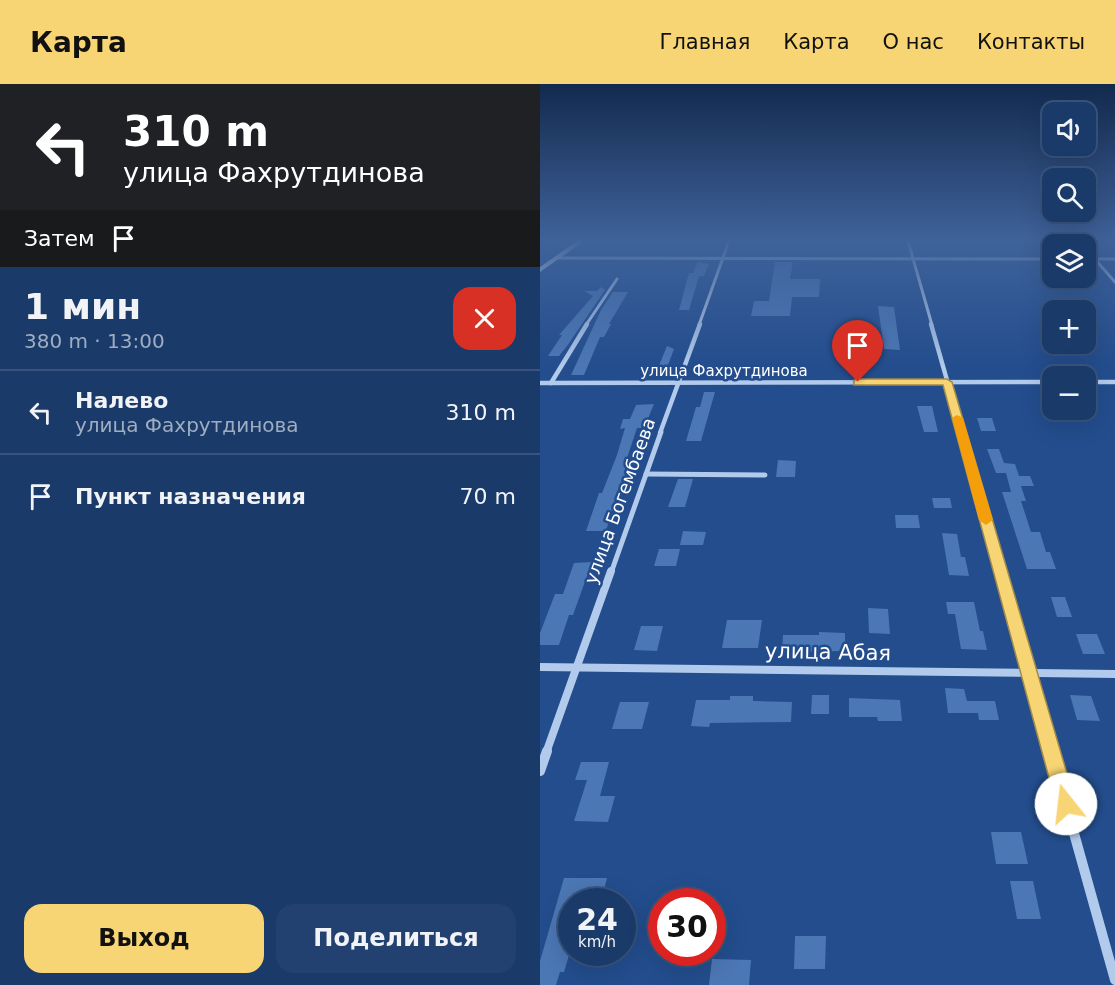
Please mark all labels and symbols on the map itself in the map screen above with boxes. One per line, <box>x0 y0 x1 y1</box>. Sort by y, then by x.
pin <box>832 320 883 382</box>
street label: улица Фахрутдинова <box>640 362 808 380</box>
street label: улица Богембаева <box>580 415 659 587</box>
street label: улица Абая <box>765 639 891 665</box>
position arrow <box>1034 772 1098 836</box>
speed limit sign: 30 <box>648 888 726 966</box>

